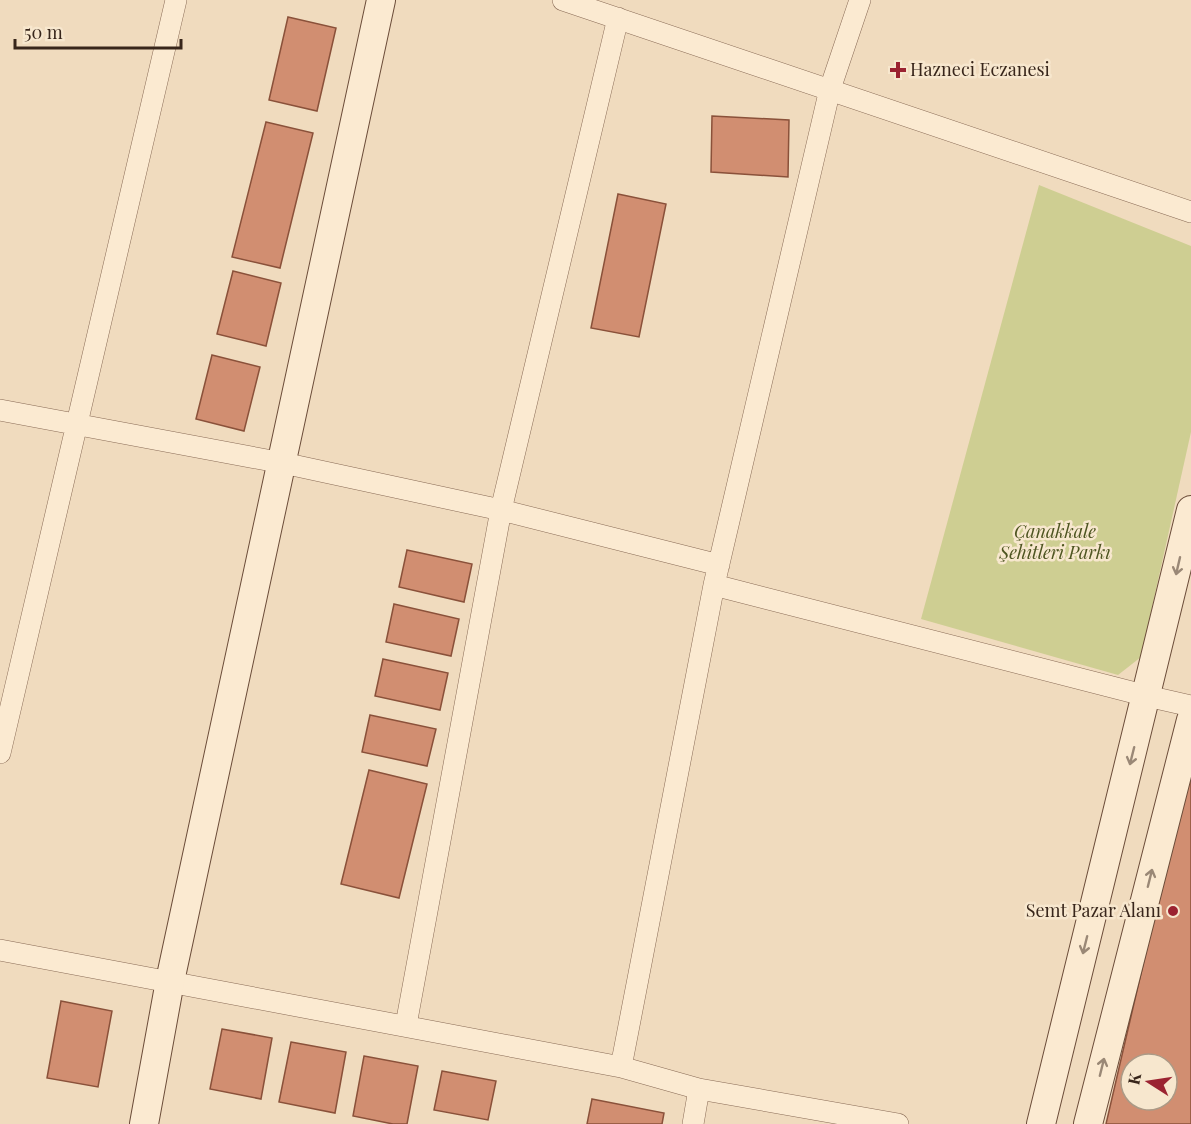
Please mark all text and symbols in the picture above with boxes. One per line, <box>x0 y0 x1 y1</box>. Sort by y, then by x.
scale bar <box>15 12 182 50</box>
text: 50 m <box>24 20 63 44</box>
place label: Hazneci Eczanesi <box>910 57 1050 81</box>
marker: Hazneci Eczanesi <box>891 63 905 77</box>
park label: Çanakkale Şehitleri Parkı <box>998 519 1111 564</box>
one-way arrow <box>1171 557 1183 576</box>
one-way arrow <box>1126 746 1138 765</box>
one-way arrow <box>1145 869 1157 888</box>
place label: Semt Pazar Alanı <box>1026 898 1161 922</box>
marker: Semt Pazar Alanı <box>1166 904 1180 918</box>
one-way arrow <box>1079 936 1091 955</box>
north arrow <box>1119 1052 1179 1112</box>
one-way arrow <box>1097 1058 1108 1077</box>
text: K <box>1122 1070 1145 1087</box>

